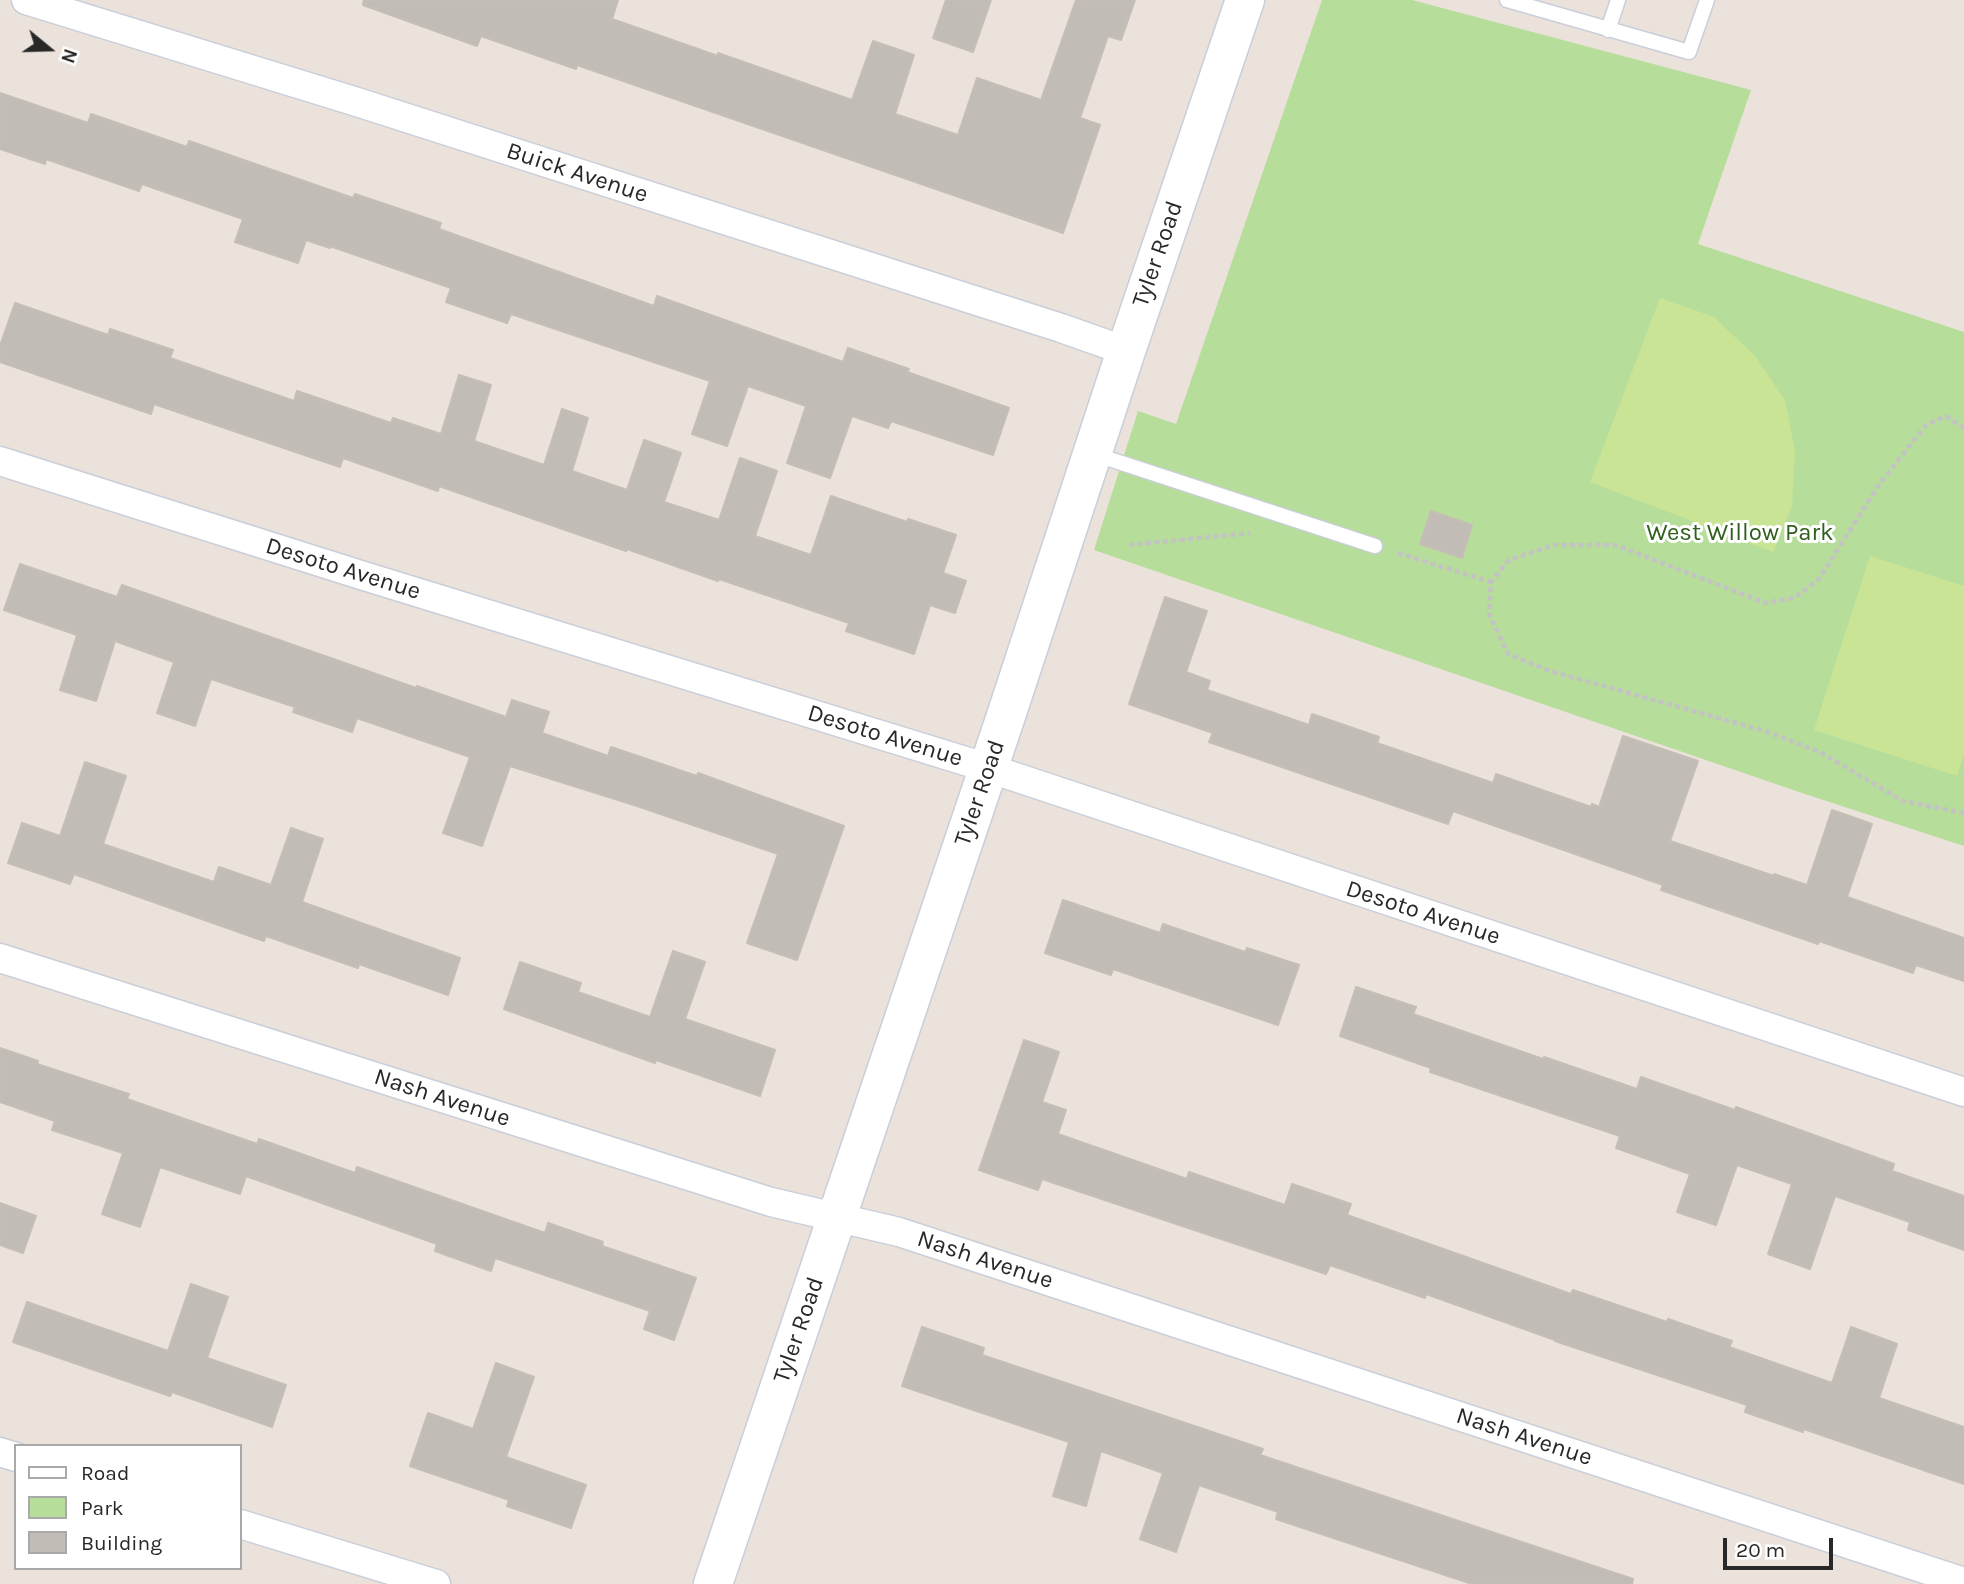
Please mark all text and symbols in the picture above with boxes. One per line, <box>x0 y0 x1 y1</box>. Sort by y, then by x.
north arrow <box>14 14 84 84</box>
text: N <box>56 46 81 66</box>
street label: Buick Avenue <box>503 137 651 209</box>
street label: Tyler Road <box>1126 197 1190 311</box>
park label: West Willow Park <box>1646 519 1834 547</box>
street label: Desoto Avenue <box>262 532 424 606</box>
street label: Desoto Avenue <box>804 699 966 773</box>
street label: Tyler Road <box>948 736 1012 850</box>
street label: Desoto Avenue <box>1342 874 1504 952</box>
street label: Nash Avenue <box>370 1062 514 1134</box>
street label: Nash Avenue <box>913 1224 1057 1296</box>
street label: Tyler Road <box>767 1273 831 1387</box>
street label: Nash Avenue <box>1452 1401 1596 1473</box>
legend <box>14 1444 242 1570</box>
text: Road <box>81 1461 129 1485</box>
text: Park <box>81 1496 124 1520</box>
scale bar <box>1726 1524 1836 1568</box>
text: Building <box>81 1531 162 1555</box>
text: 20 m <box>1736 1538 1785 1562</box>

